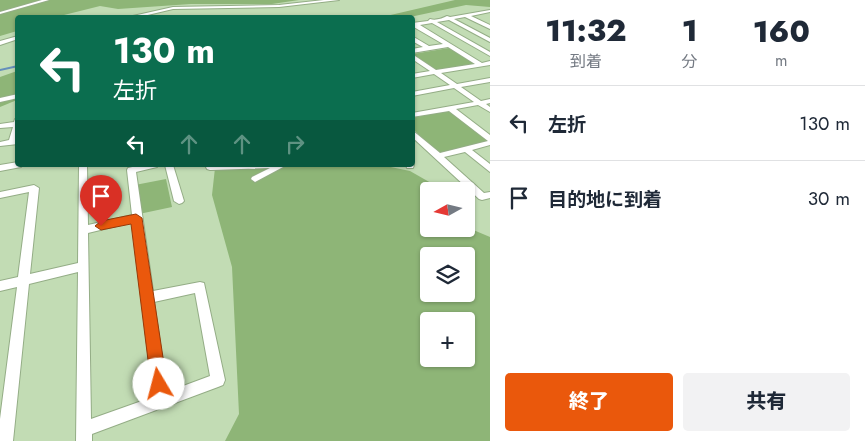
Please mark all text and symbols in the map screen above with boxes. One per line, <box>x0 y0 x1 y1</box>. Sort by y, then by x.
text: 11:32 <box>545 9 626 52</box>
text: 1 <box>682 9 697 52</box>
text: 160 <box>753 10 810 53</box>
text: 130 m <box>113 26 215 76</box>
icon: left <box>30 35 95 100</box>
text: m <box>775 49 788 72</box>
text: 到着 <box>570 50 602 73</box>
text: 分 <box>682 50 698 73</box>
text: 左折 <box>113 74 157 106</box>
icon: left <box>505 109 533 137</box>
text: 130 m <box>799 110 850 137</box>
text: 左折 <box>548 111 586 138</box>
icon: left <box>122 130 150 158</box>
icon: ahead <box>175 130 203 158</box>
icon: ahead <box>228 130 256 158</box>
icon: right <box>281 130 309 158</box>
pin <box>80 175 122 226</box>
icon: arrive <box>87 182 115 210</box>
north arrow <box>420 182 475 238</box>
map controls <box>420 182 475 367</box>
icon: arrive <box>505 184 533 212</box>
text: 30 m <box>808 185 850 212</box>
text: 目的地に到着 <box>548 186 662 213</box>
button: layers <box>420 247 475 302</box>
button: + <box>420 312 475 367</box>
position arrow <box>132 357 184 409</box>
button: 終了 <box>505 373 673 431</box>
button: 共有 <box>683 373 850 431</box>

